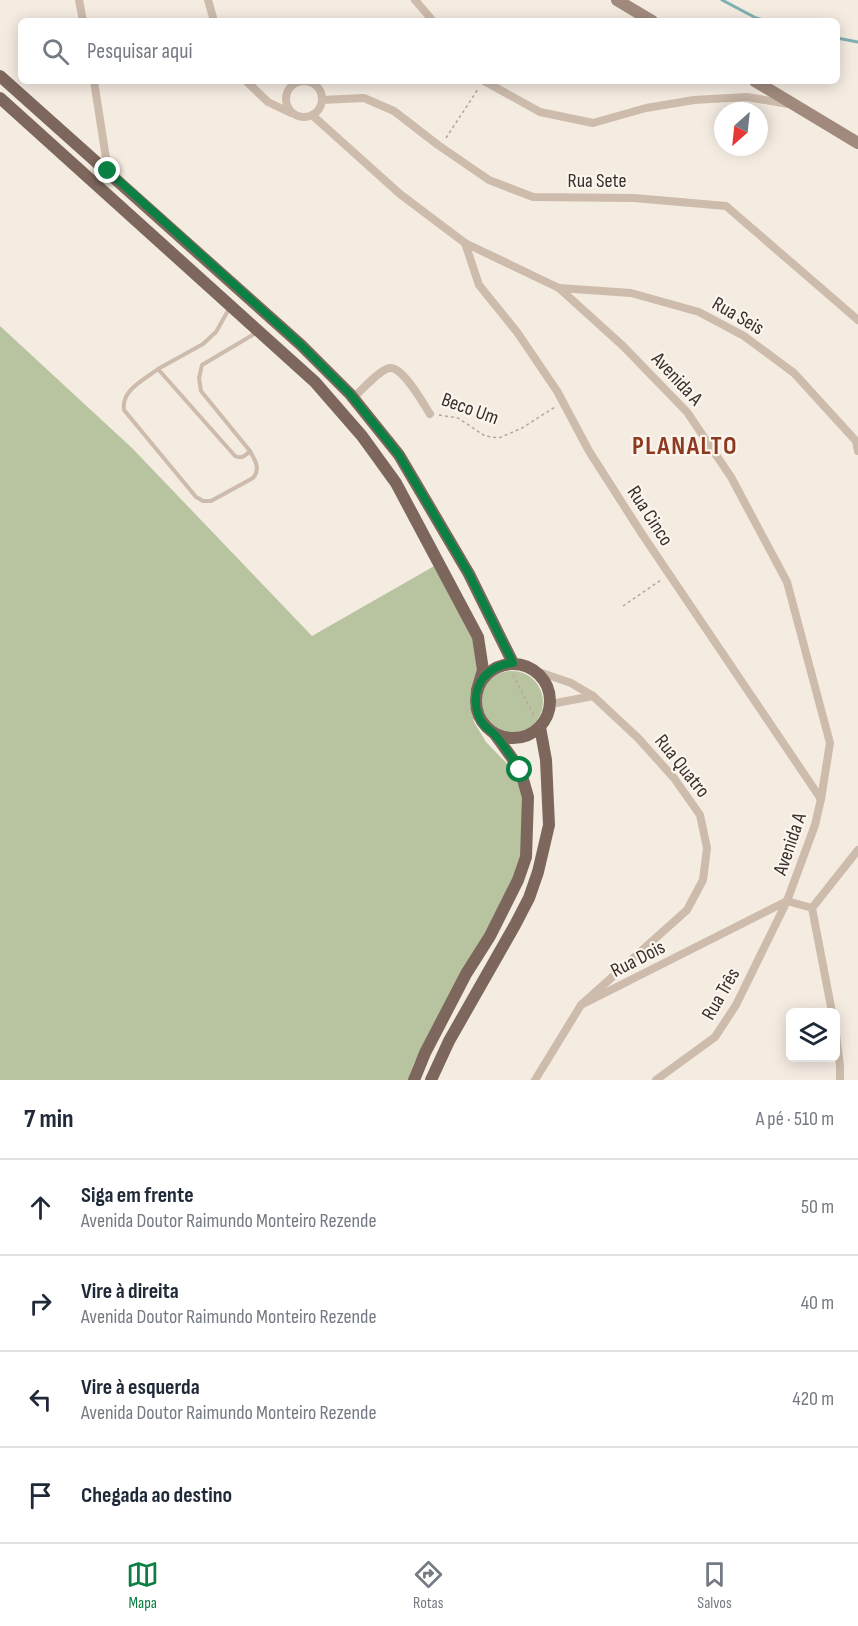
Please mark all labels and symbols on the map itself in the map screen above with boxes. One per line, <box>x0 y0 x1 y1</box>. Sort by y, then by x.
north arrow <box>714 102 768 156</box>
route end <box>94 157 120 183</box>
street label: Rua Sete <box>568 169 627 193</box>
street label: Rua Seis <box>708 292 768 340</box>
street label: Avenida A <box>646 347 708 411</box>
street label: Beco Um <box>438 388 502 430</box>
district label: PLANALTO <box>632 431 738 462</box>
street label: Rua Cinco <box>622 481 678 551</box>
street label: Rua Quatro <box>649 730 715 802</box>
route start <box>506 756 532 782</box>
street label: Avenida A <box>768 809 812 879</box>
street label: Rua Dois <box>607 935 669 983</box>
street label: Rua Três <box>697 964 745 1024</box>

